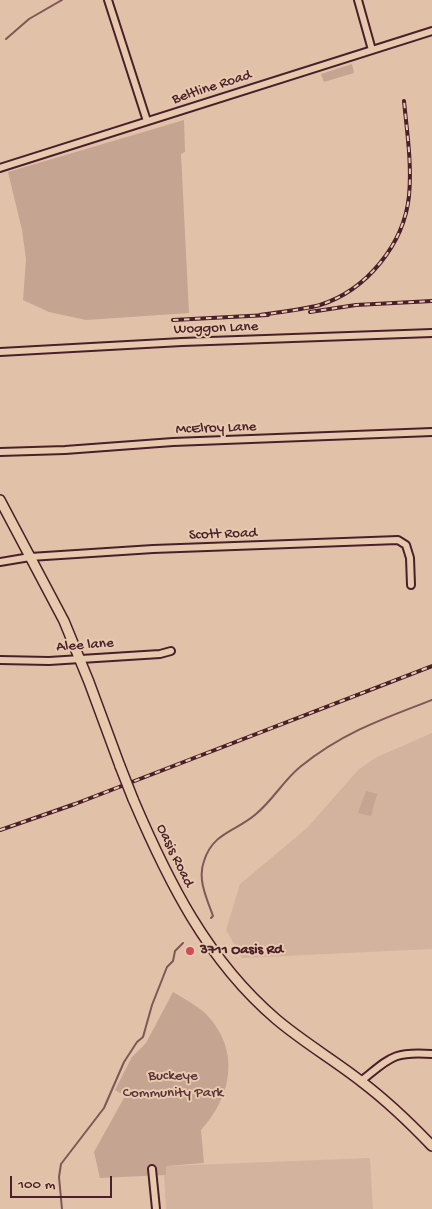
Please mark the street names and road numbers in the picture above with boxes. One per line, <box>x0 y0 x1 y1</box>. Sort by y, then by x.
street label: Beltline Road <box>170 67 254 109</box>
street label: Woggon Lane <box>173 319 259 339</box>
street label: McElroy Lane <box>175 419 257 439</box>
street label: Scott Road <box>189 525 257 545</box>
street label: Alee lane <box>56 635 114 657</box>
street label: Oasis Road <box>151 822 197 890</box>

